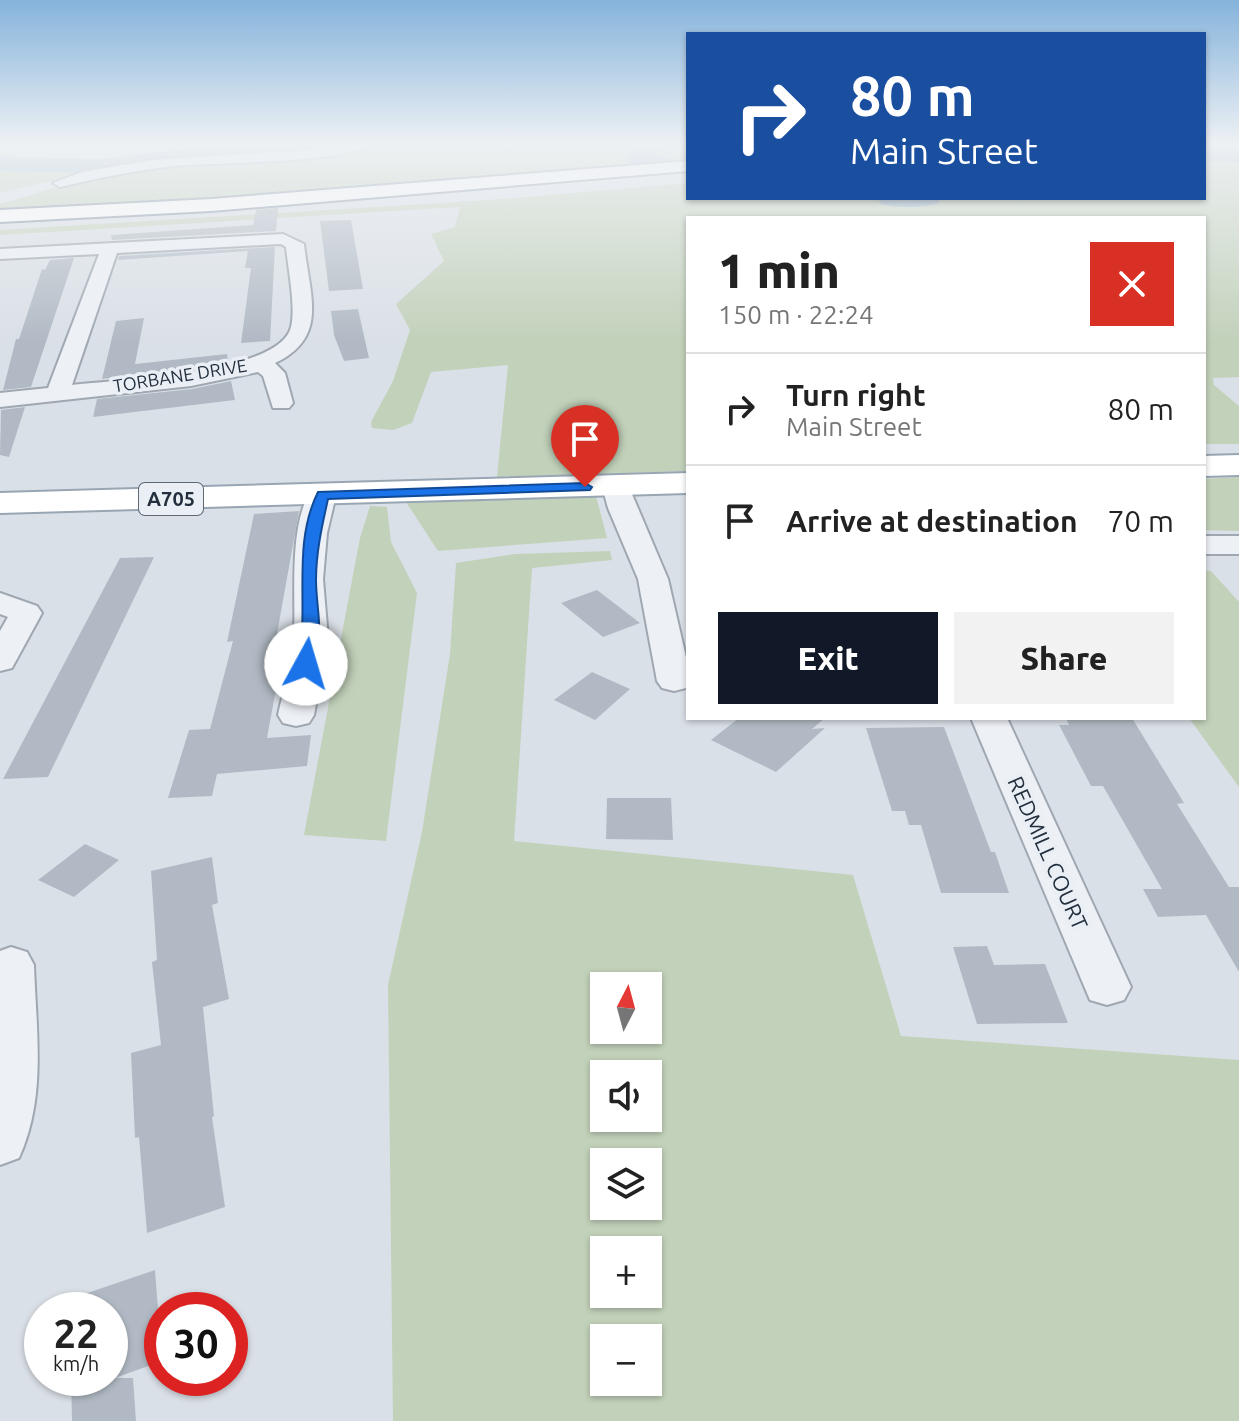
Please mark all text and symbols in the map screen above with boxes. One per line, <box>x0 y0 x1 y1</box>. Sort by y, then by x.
icon: right <box>718 64 822 168</box>
text: 80 m <box>850 64 975 127</box>
text: Main Street <box>850 130 1038 171</box>
button: close <box>1090 242 1174 326</box>
text: 1 min <box>718 243 840 297</box>
text: 150 m · 22:24 <box>718 300 874 329</box>
street label: TORBANE DRIVE <box>112 355 248 395</box>
text: Turn right <box>786 378 926 412</box>
icon: right <box>718 387 762 431</box>
text: 80 m <box>1107 392 1174 426</box>
pin <box>551 405 619 487</box>
text: Main Street <box>786 412 922 441</box>
icon: arrive <box>563 417 607 461</box>
road number: A705 <box>139 483 203 515</box>
icon: arrive <box>718 499 762 543</box>
text: Arrive at destination <box>786 504 1078 538</box>
text: 70 m <box>1107 504 1174 538</box>
button: Exit <box>718 612 938 704</box>
button: Share <box>954 612 1174 704</box>
position arrow <box>264 622 348 706</box>
street label: REDMILL COURT <box>1003 772 1093 933</box>
north arrow <box>590 972 662 1044</box>
map controls <box>590 972 662 1396</box>
button: sound <box>590 1060 662 1132</box>
button: layers <box>590 1148 662 1220</box>
button: + <box>590 1236 662 1308</box>
speed limit sign: 30 <box>144 1292 248 1396</box>
text: 22 <box>53 1311 99 1356</box>
button: − <box>590 1324 662 1396</box>
text: km/h <box>53 1352 99 1375</box>

